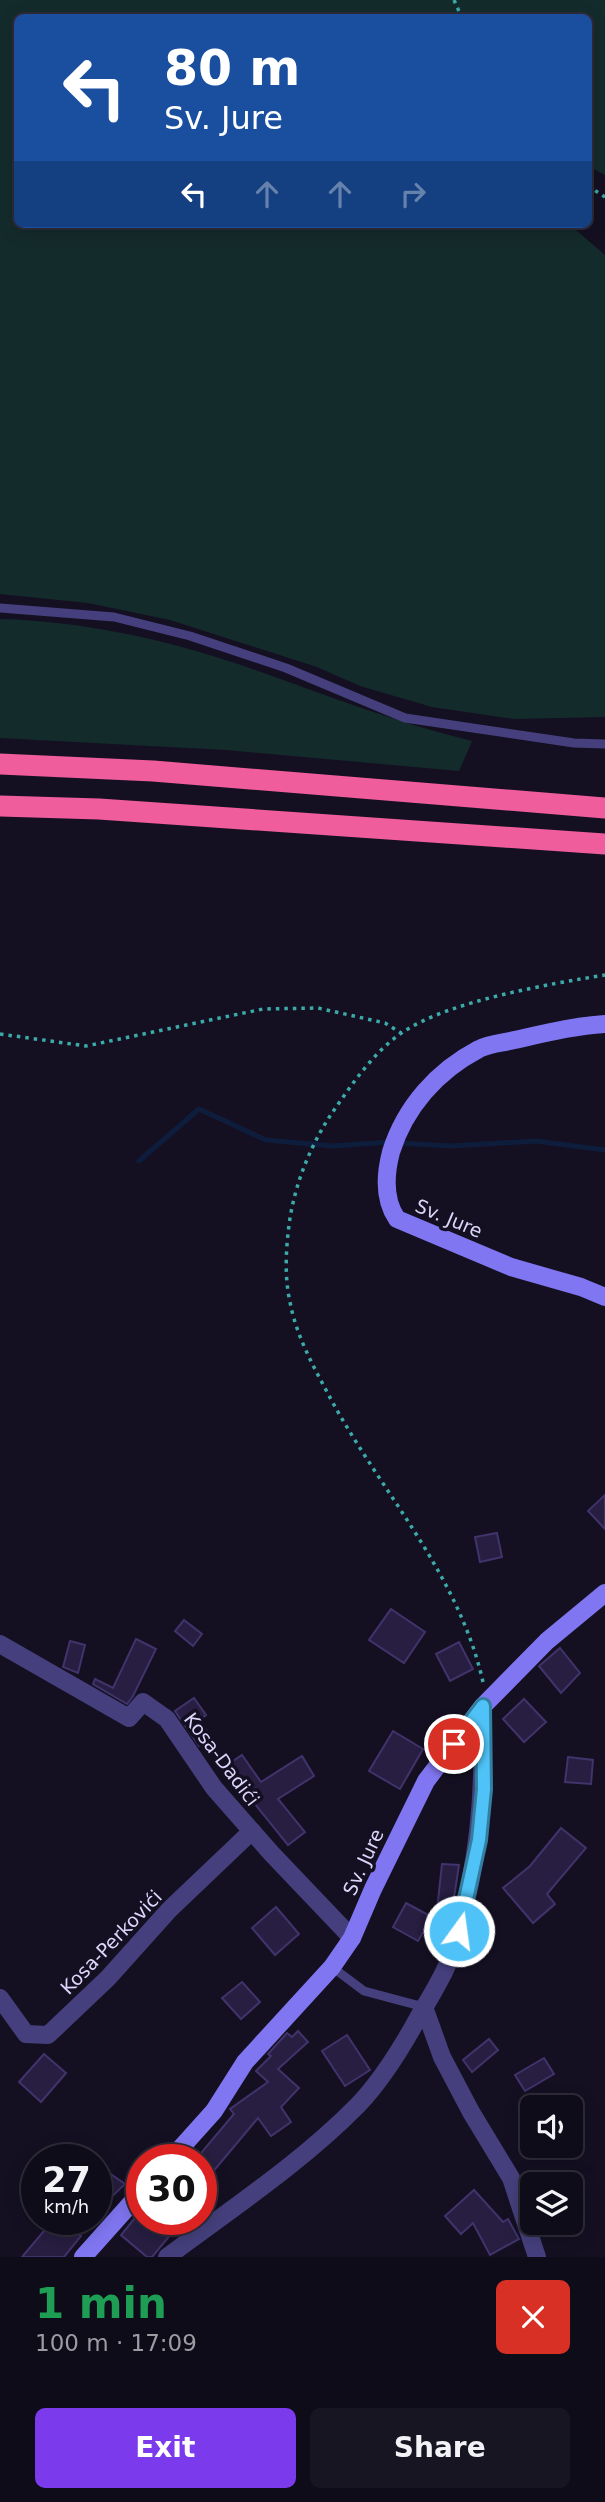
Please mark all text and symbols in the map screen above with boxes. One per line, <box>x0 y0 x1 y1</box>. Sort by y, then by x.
text: 80 m <box>164 40 300 97</box>
icon: left <box>49 42 140 133</box>
text: Sv. Jure <box>164 99 283 137</box>
icon: left <box>175 175 213 213</box>
icon: ahead <box>248 175 286 213</box>
icon: ahead <box>321 175 359 213</box>
icon: right <box>394 175 432 213</box>
street label: Sv. Jure <box>412 1194 486 1242</box>
street label: Kosa-Dadići <box>180 1708 264 1810</box>
pin <box>424 1714 484 1774</box>
icon: arrive <box>435 1725 473 1763</box>
street label: Sv. Jure <box>338 1825 388 1899</box>
street label: Kosa-Perkovići <box>56 1885 166 1999</box>
position arrow <box>422 1894 496 1968</box>
map controls <box>520 2095 583 2235</box>
button: sound <box>520 2095 583 2158</box>
speed limit sign: 30 <box>126 2144 217 2235</box>
text: 27 <box>42 2160 91 2200</box>
button: layers <box>520 2172 583 2235</box>
text: km/h <box>44 2196 89 2217</box>
text: 1 min <box>35 2279 167 2328</box>
button: close <box>496 2280 570 2354</box>
text: 100 m · 17:09 <box>35 2330 197 2356</box>
button: Exit <box>35 2408 296 2488</box>
button: Share <box>310 2408 570 2488</box>

